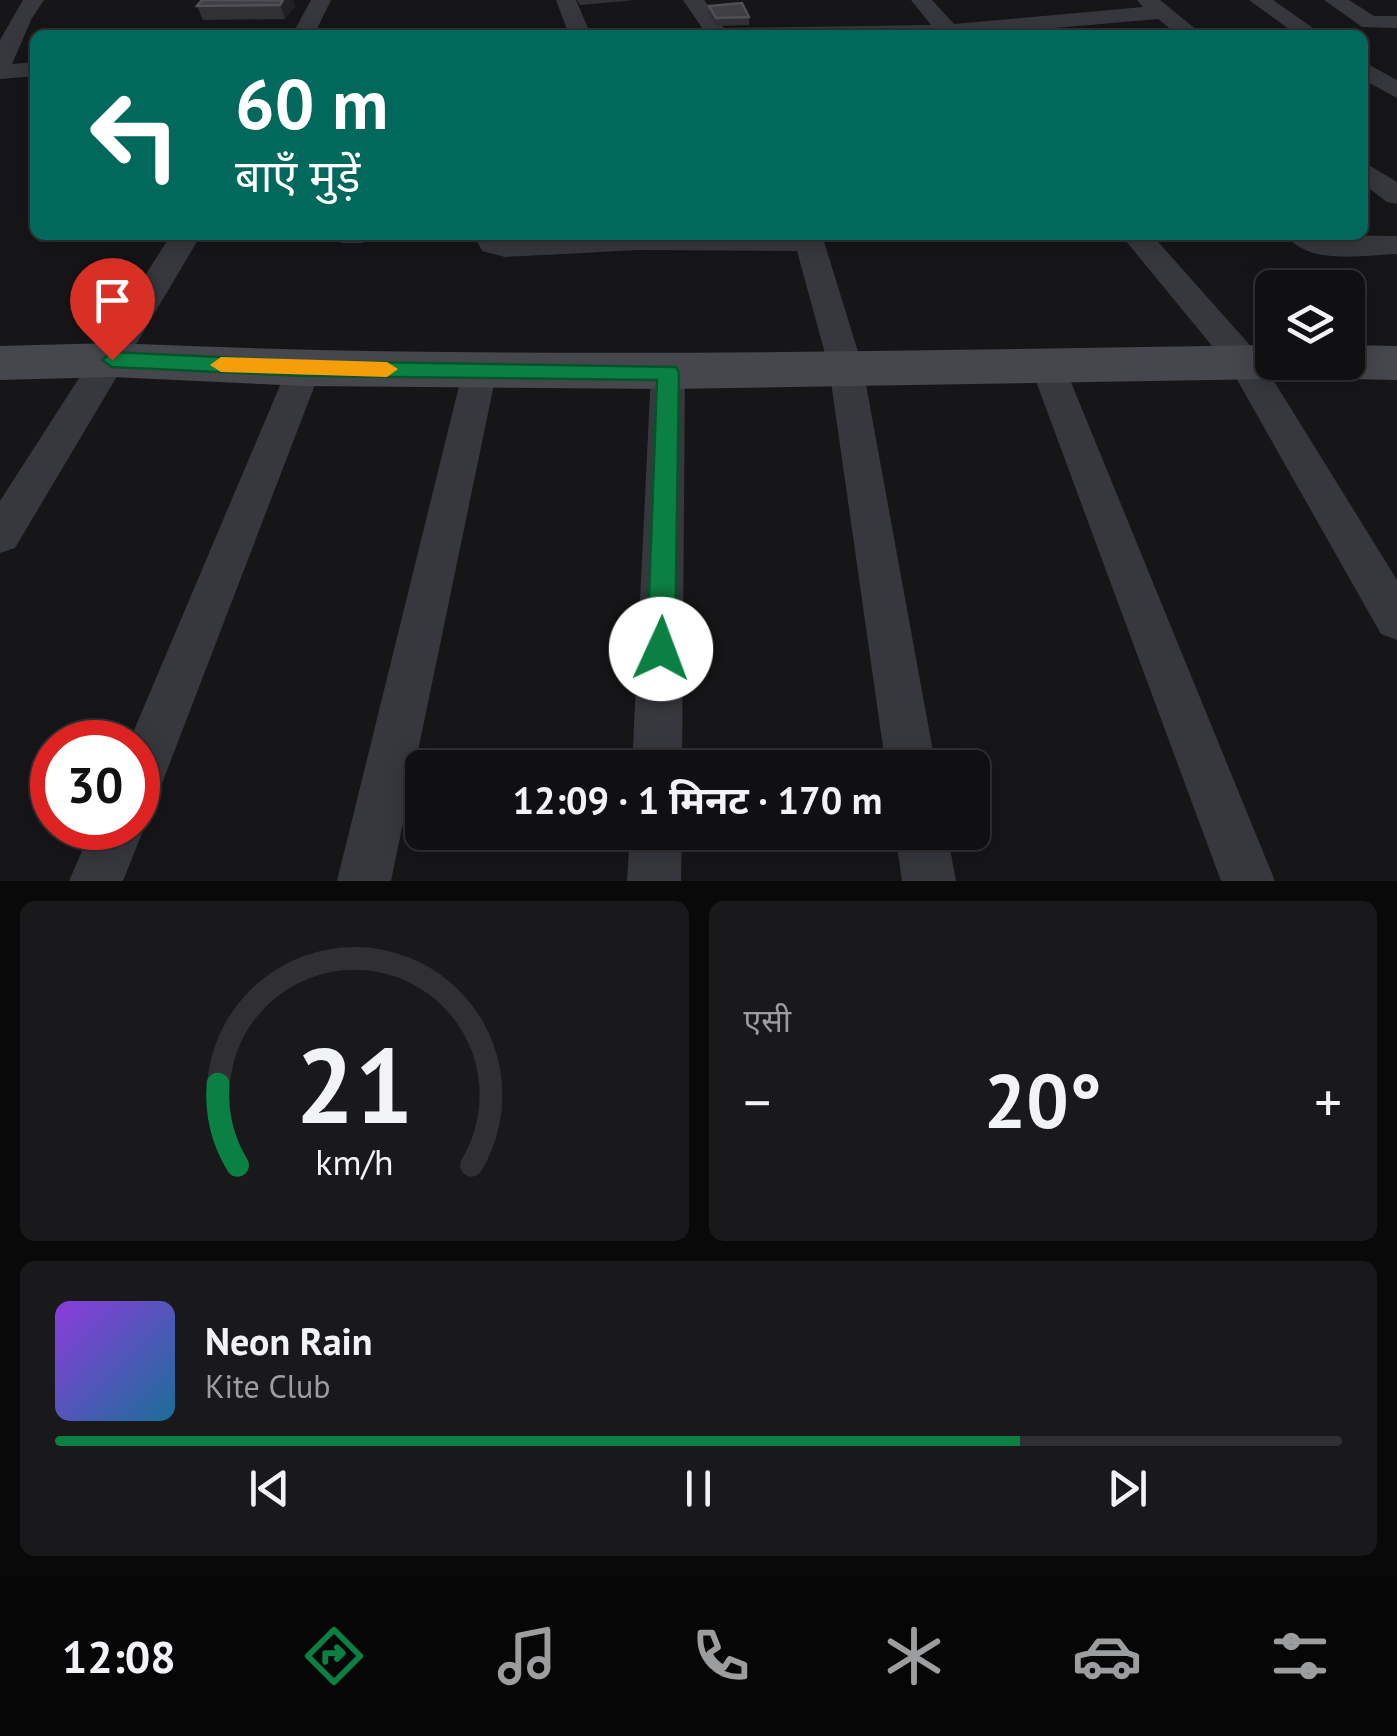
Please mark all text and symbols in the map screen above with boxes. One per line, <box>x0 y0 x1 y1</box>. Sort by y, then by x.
text: 60 m <box>235 58 388 148</box>
icon: left <box>70 70 200 200</box>
text: बाएँ मुड़ें <box>235 146 360 204</box>
pin <box>70 258 155 361</box>
map controls <box>1255 270 1365 380</box>
button: layers <box>1255 270 1365 380</box>
icon: arrive <box>85 273 140 328</box>
position arrow <box>609 597 713 701</box>
speed limit sign: 30 <box>30 720 160 850</box>
text: 12:09 · 1 मिनट · 170 m <box>513 775 882 824</box>
text: एसी <box>744 999 791 1041</box>
text: 21 <box>295 1017 413 1152</box>
text: 20° <box>984 1052 1102 1149</box>
text: − <box>744 1066 771 1137</box>
text: + <box>1314 1066 1342 1137</box>
text: km/h <box>315 1139 393 1185</box>
text: Neon Rain <box>205 1316 372 1365</box>
text: Kite Club <box>205 1365 331 1407</box>
icon: previous <box>242 1461 297 1516</box>
icon: pause <box>671 1461 726 1516</box>
icon: next <box>1100 1461 1155 1516</box>
icon: directions <box>299 1621 369 1691</box>
icon: music <box>492 1621 562 1691</box>
icon: phone <box>686 1621 756 1691</box>
icon: climate <box>879 1621 949 1691</box>
icon: car <box>1072 1621 1142 1691</box>
icon: filters <box>1265 1621 1335 1691</box>
text: 12:08 <box>62 1627 176 1685</box>

